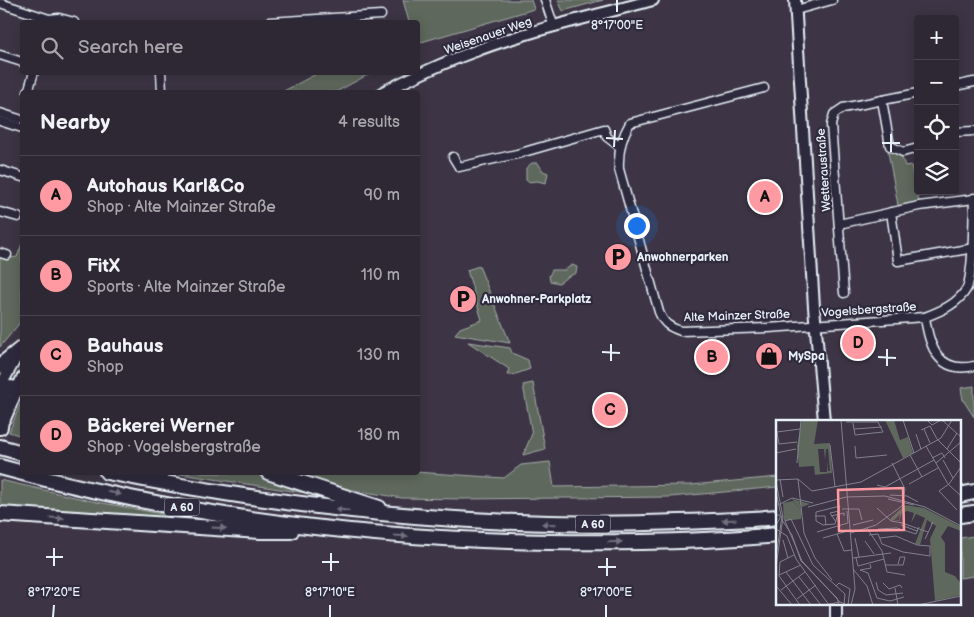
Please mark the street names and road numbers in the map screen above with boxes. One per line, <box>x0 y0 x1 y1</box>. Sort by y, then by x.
street label: Weisenauer Weg <box>442 14 534 58</box>
street label: Wetteraustraße <box>814 128 834 212</box>
street label: Vogelsbergstraße <box>821 299 917 321</box>
street label: Alte Mainzer Straße <box>684 307 790 325</box>
road number: A 60 <box>164 498 200 516</box>
road number: A 60 <box>576 516 610 532</box>

